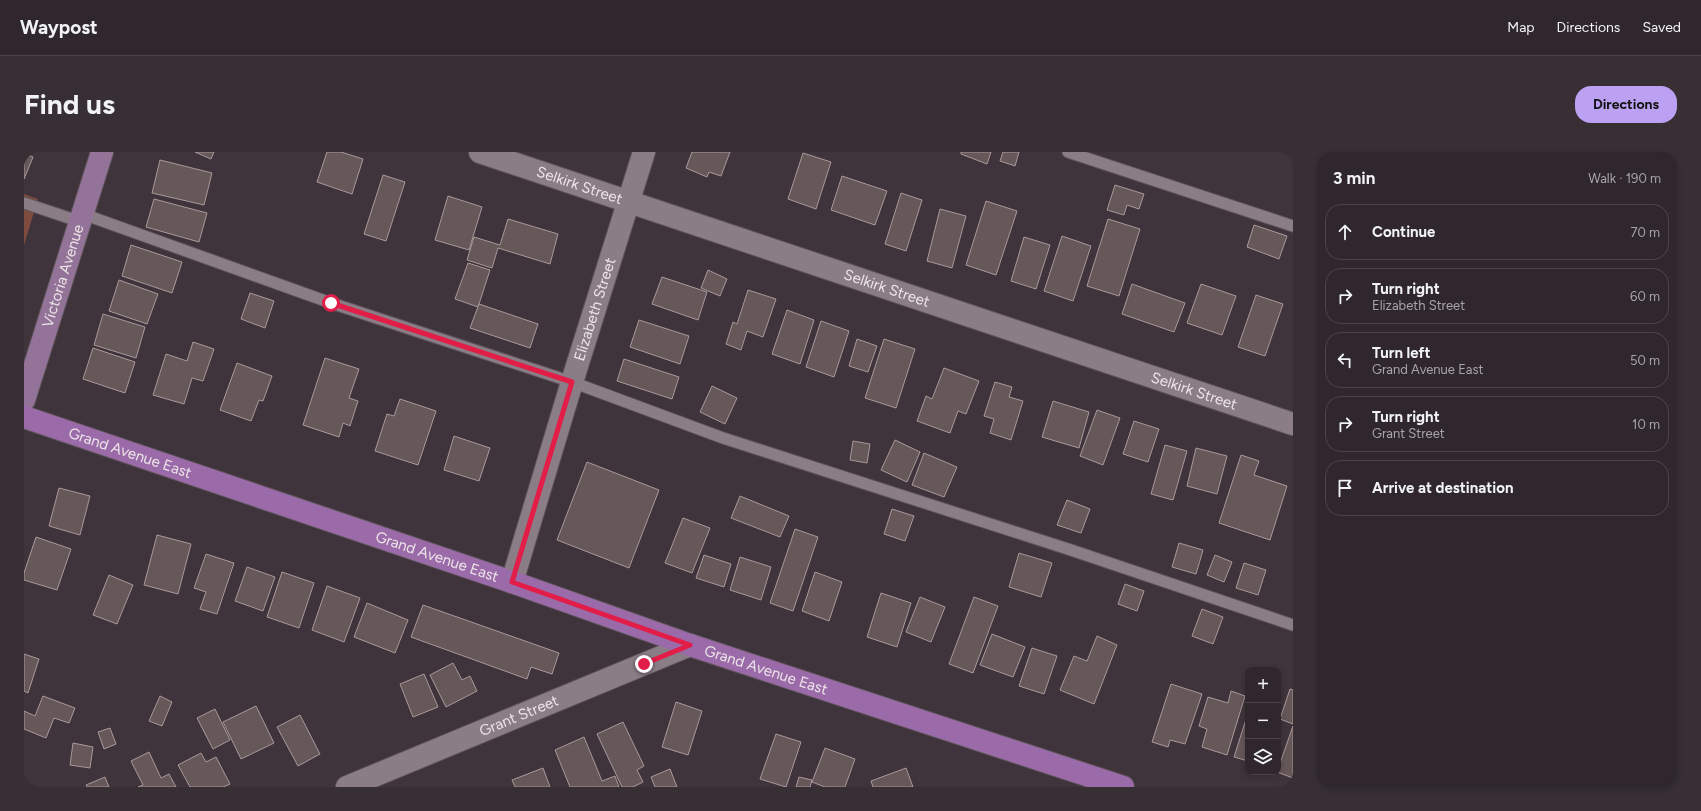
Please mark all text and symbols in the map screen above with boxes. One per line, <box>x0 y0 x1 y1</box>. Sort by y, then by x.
text: Waypost <box>20 16 98 39</box>
text: Map <box>1507 19 1535 36</box>
text: Directions <box>1557 19 1620 36</box>
text: Saved <box>1642 19 1681 36</box>
button: Directions <box>1575 86 1677 123</box>
text: Find us <box>24 87 115 121</box>
street label: Selkirk Street <box>534 163 625 208</box>
text: 3 min <box>1333 168 1375 188</box>
text: Walk · 190 m <box>1588 171 1661 186</box>
icon: ahead <box>1334 221 1356 243</box>
street label: Victoria Avenue <box>38 222 88 330</box>
text: Continue <box>1372 223 1435 241</box>
text: 70 m <box>1630 225 1660 240</box>
street label: Elizabeth Street <box>570 255 620 363</box>
street label: Selkirk Street <box>841 265 932 311</box>
text: Turn right <box>1372 280 1440 298</box>
icon: right <box>1334 285 1356 307</box>
text: 60 m <box>1630 289 1660 304</box>
route start <box>322 294 340 312</box>
text: Elizabeth Street <box>1372 298 1465 313</box>
text: Turn left <box>1372 344 1430 362</box>
icon: left <box>1334 349 1356 371</box>
text: 50 m <box>1630 353 1660 368</box>
text: Grand Avenue East <box>1372 362 1483 377</box>
street label: Selkirk Street <box>1149 368 1240 414</box>
text: Turn right <box>1372 408 1440 426</box>
icon: right <box>1334 413 1356 435</box>
text: 10 m <box>1632 417 1660 432</box>
street label: Grand Avenue East <box>66 424 194 482</box>
text: Grant Street <box>1372 426 1445 441</box>
icon: arrive <box>1334 477 1356 499</box>
text: Arrive at destination <box>1372 479 1513 497</box>
street label: Grand Avenue East <box>373 528 501 586</box>
street label: Grand Avenue East <box>702 641 830 699</box>
route end <box>635 655 653 673</box>
map controls <box>1245 667 1281 775</box>
button: + <box>1245 667 1281 703</box>
street label: Grant Street <box>477 691 561 740</box>
button: − <box>1245 703 1281 739</box>
button: layers <box>1245 739 1281 775</box>

